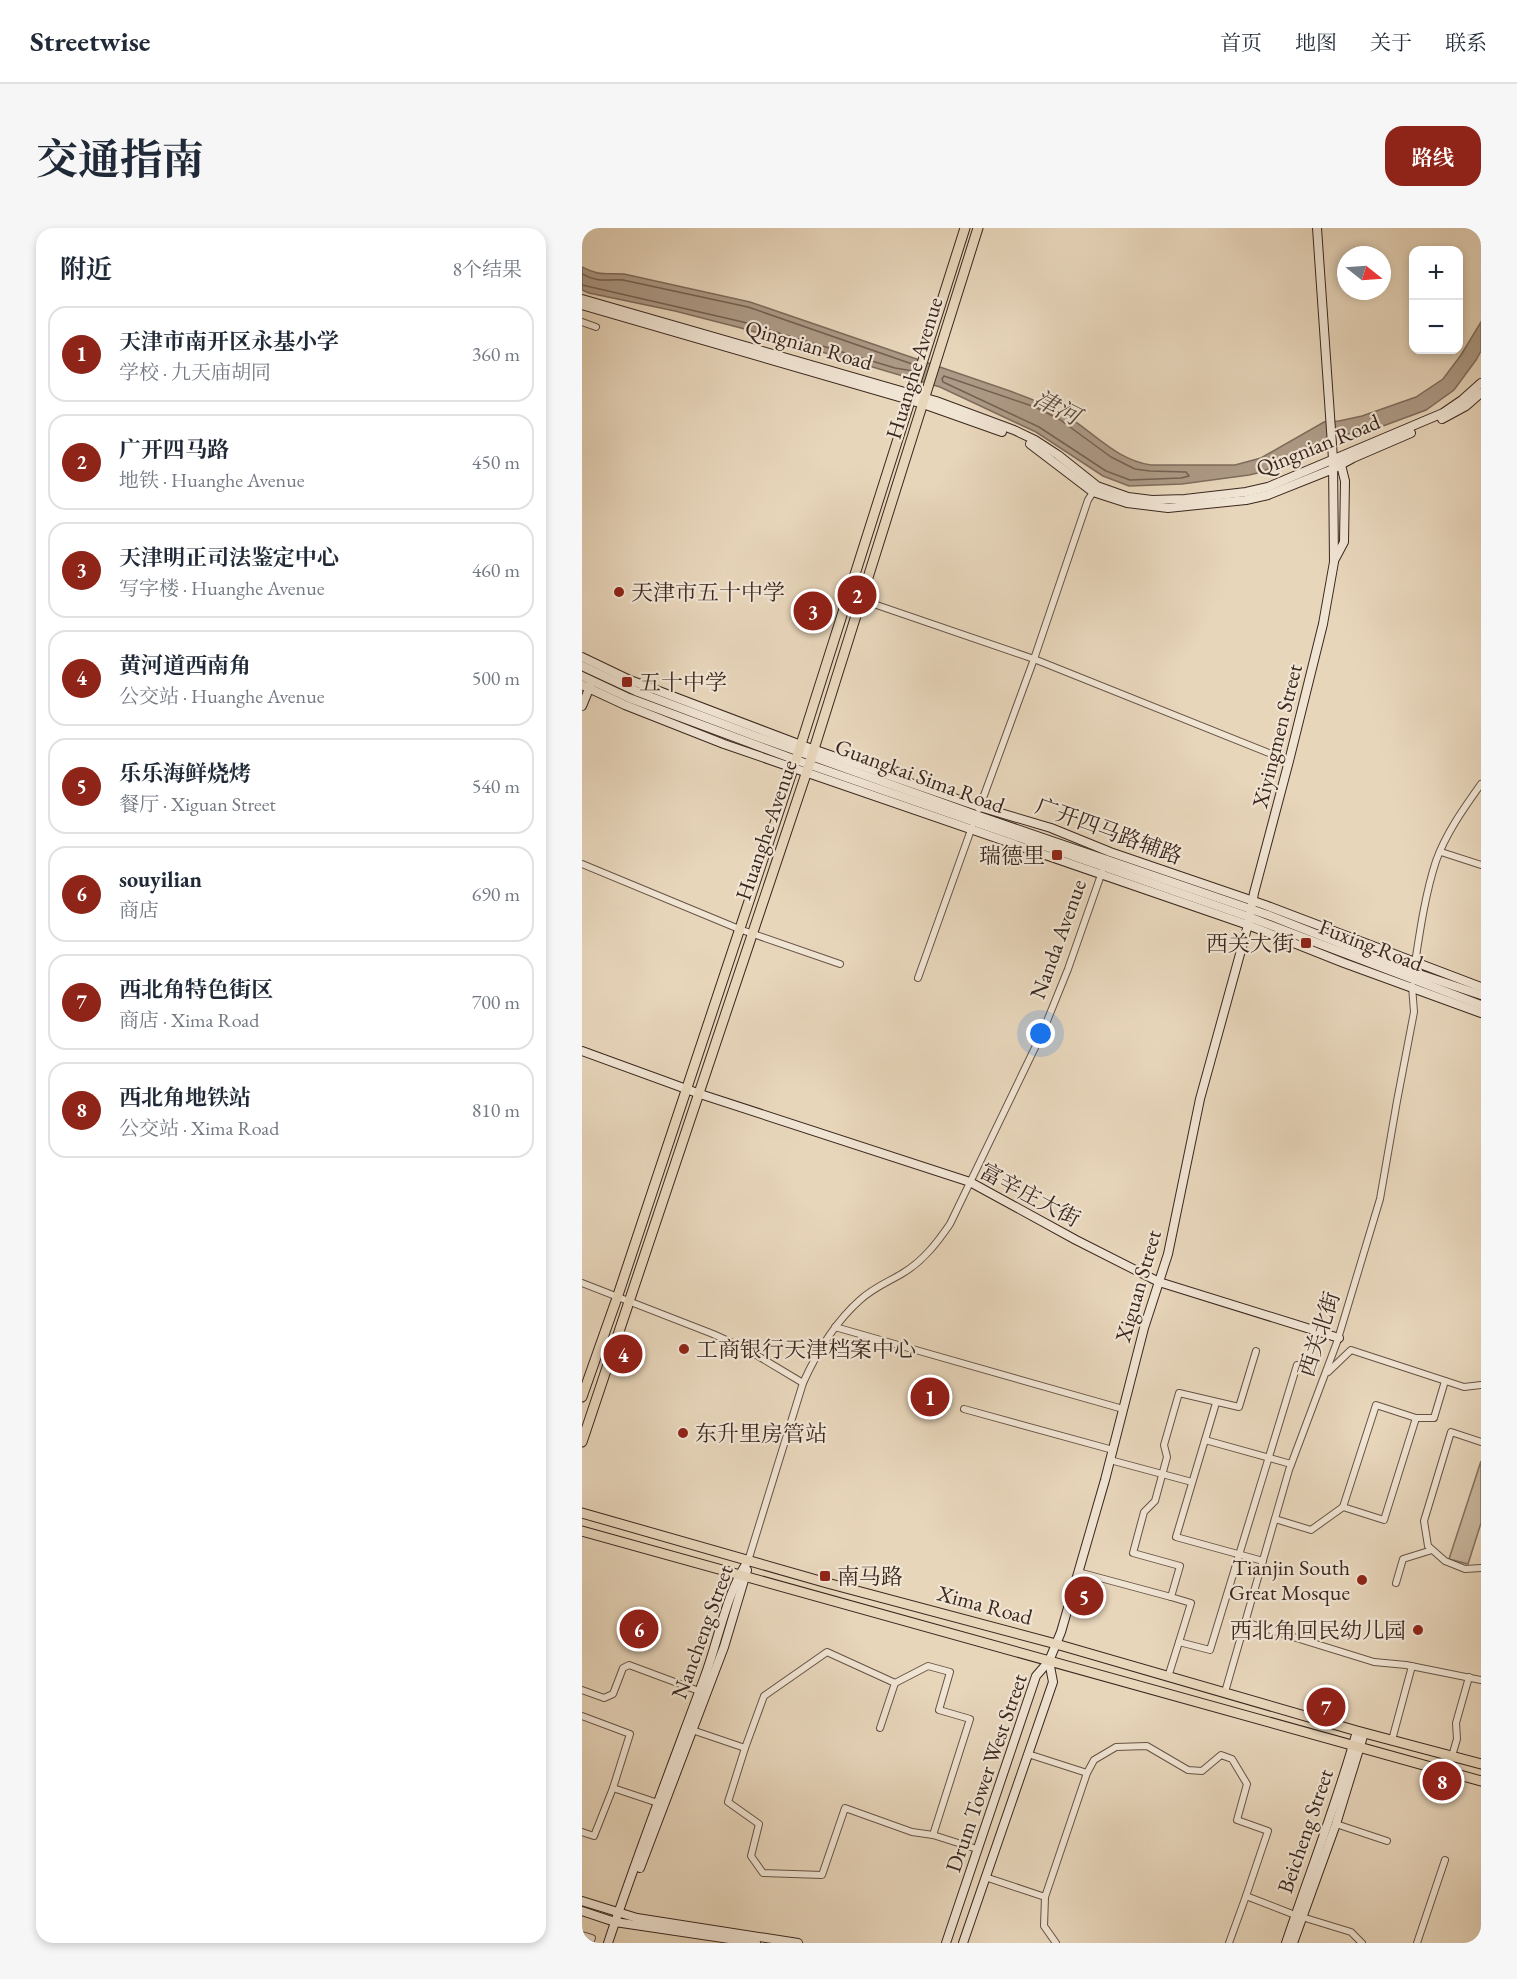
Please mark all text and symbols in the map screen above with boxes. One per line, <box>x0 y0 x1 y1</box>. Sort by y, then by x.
text: Streetwise <box>30 23 150 59</box>
text: 首页 <box>1220 29 1262 56</box>
text: 地图 <box>1295 29 1337 56</box>
text: 关于 <box>1370 29 1412 56</box>
text: 联系 <box>1445 29 1487 56</box>
button: 路线 <box>1385 126 1481 186</box>
text: 交通指南 <box>36 132 204 187</box>
north arrow <box>1337 246 1391 300</box>
map controls <box>1409 246 1463 354</box>
button: + <box>1409 246 1463 300</box>
text: 附近 <box>60 252 112 286</box>
text: 8个结果 <box>452 256 522 282</box>
street label: Huanghe Avenue <box>879 293 949 442</box>
button: − <box>1409 300 1463 354</box>
street label: Qingnian Road <box>742 313 877 377</box>
text: 天津市南开区永基小学 <box>119 327 339 356</box>
text: 1 <box>76 341 87 367</box>
text: 360 m <box>472 341 520 367</box>
text: 学校 · 九天庙胡同 <box>119 359 271 385</box>
water label: 津河 <box>1029 382 1089 434</box>
street label: Qingnian Road <box>1252 407 1385 483</box>
text: 广开四马路 <box>119 435 229 464</box>
text: 2 <box>76 449 87 475</box>
text: 450 m <box>472 449 520 475</box>
text: 地铁 · Huanghe Avenue <box>119 467 304 493</box>
text: 天津明正司法鉴定中心 <box>119 543 339 572</box>
text: 3 <box>76 557 87 583</box>
text: 460 m <box>472 557 520 583</box>
pin: 2 <box>838 572 876 617</box>
text: 写字楼 · Huanghe Avenue <box>119 575 324 601</box>
place label: 天津市五十中学 <box>631 578 785 607</box>
marker: 天津市五十中学 <box>612 585 626 599</box>
pin: 3 <box>794 588 832 634</box>
text: 黄河道西南角 <box>119 651 251 680</box>
street label: Xiyingmen Street <box>1245 661 1309 812</box>
text: 4 <box>76 665 87 691</box>
text: 500 m <box>472 665 520 691</box>
place label: 五十中学 <box>639 668 727 697</box>
marker: 五十中学 <box>620 675 634 689</box>
text: 公交站 · Huanghe Avenue <box>119 683 324 709</box>
street label: Guangkai Sima Road <box>831 732 1010 820</box>
street label: Huanghe Avenue <box>728 755 804 904</box>
text: 乐乐海鲜烧烤 <box>119 759 251 788</box>
text: 5 <box>76 773 87 799</box>
text: 540 m <box>472 773 520 799</box>
text: 餐厅 · Xiguan Street <box>119 791 276 817</box>
street label: 广开四马路辅路 <box>1032 791 1186 871</box>
place label: 瑞德里 <box>979 841 1045 870</box>
marker: 瑞德里 <box>1050 848 1064 862</box>
text: souyilian <box>119 865 202 894</box>
street label: Nanda Avenue <box>1023 875 1093 1003</box>
text: 6 <box>76 881 87 907</box>
text: 690 m <box>472 881 520 907</box>
text: 商店 <box>119 897 159 923</box>
street label: Fuxing Road <box>1315 912 1428 978</box>
place label: 西关大街 <box>1206 929 1294 958</box>
marker: 西关大街 <box>1299 936 1313 950</box>
text: 西北角特色街区 <box>119 975 273 1004</box>
text: 7 <box>76 989 87 1015</box>
text: 700 m <box>472 989 520 1015</box>
text: 商店 · Xima Road <box>119 1007 259 1033</box>
your location <box>1026 1019 1055 1048</box>
text: 西北角地铁站 <box>119 1083 251 1112</box>
text: 8 <box>76 1097 87 1123</box>
text: 810 m <box>472 1097 520 1123</box>
text: 公交站 · Xima Road <box>119 1115 279 1141</box>
street label: 富辛庄大街 <box>975 1156 1085 1234</box>
street label: Xiguan Street <box>1108 1227 1168 1346</box>
street label: 西关北街 <box>1292 1288 1346 1380</box>
pin: 4 <box>604 1332 642 1376</box>
place label: 工商银行天津档案中心 <box>696 1335 916 1364</box>
marker: 工商银行天津档案中心 <box>677 1342 691 1356</box>
pin: 1 <box>910 1374 950 1420</box>
place label: 东升里房管站 <box>695 1419 827 1448</box>
marker: 东升里房管站 <box>676 1426 690 1440</box>
place label: Tianjin South Great Mosque <box>1229 1553 1350 1607</box>
street label: Nancheng Street <box>664 1561 740 1703</box>
place label: 南马路 <box>837 1562 903 1591</box>
marker: 南马路 <box>818 1569 832 1583</box>
marker: Tianjin South Great Mosque <box>1355 1573 1369 1587</box>
pin: 5 <box>1064 1574 1104 1618</box>
street label: Xima Road <box>933 1578 1037 1632</box>
pin: 6 <box>620 1606 658 1652</box>
place label: 西北角回民幼儿园 <box>1230 1616 1406 1645</box>
marker: 西北角回民幼儿园 <box>1411 1623 1425 1637</box>
street label: Drum Tower West Street <box>938 1670 1034 1876</box>
pin: 7 <box>1306 1684 1346 1730</box>
pin: 8 <box>1422 1758 1462 1804</box>
street label: Beicheng Street <box>1270 1765 1340 1897</box>

